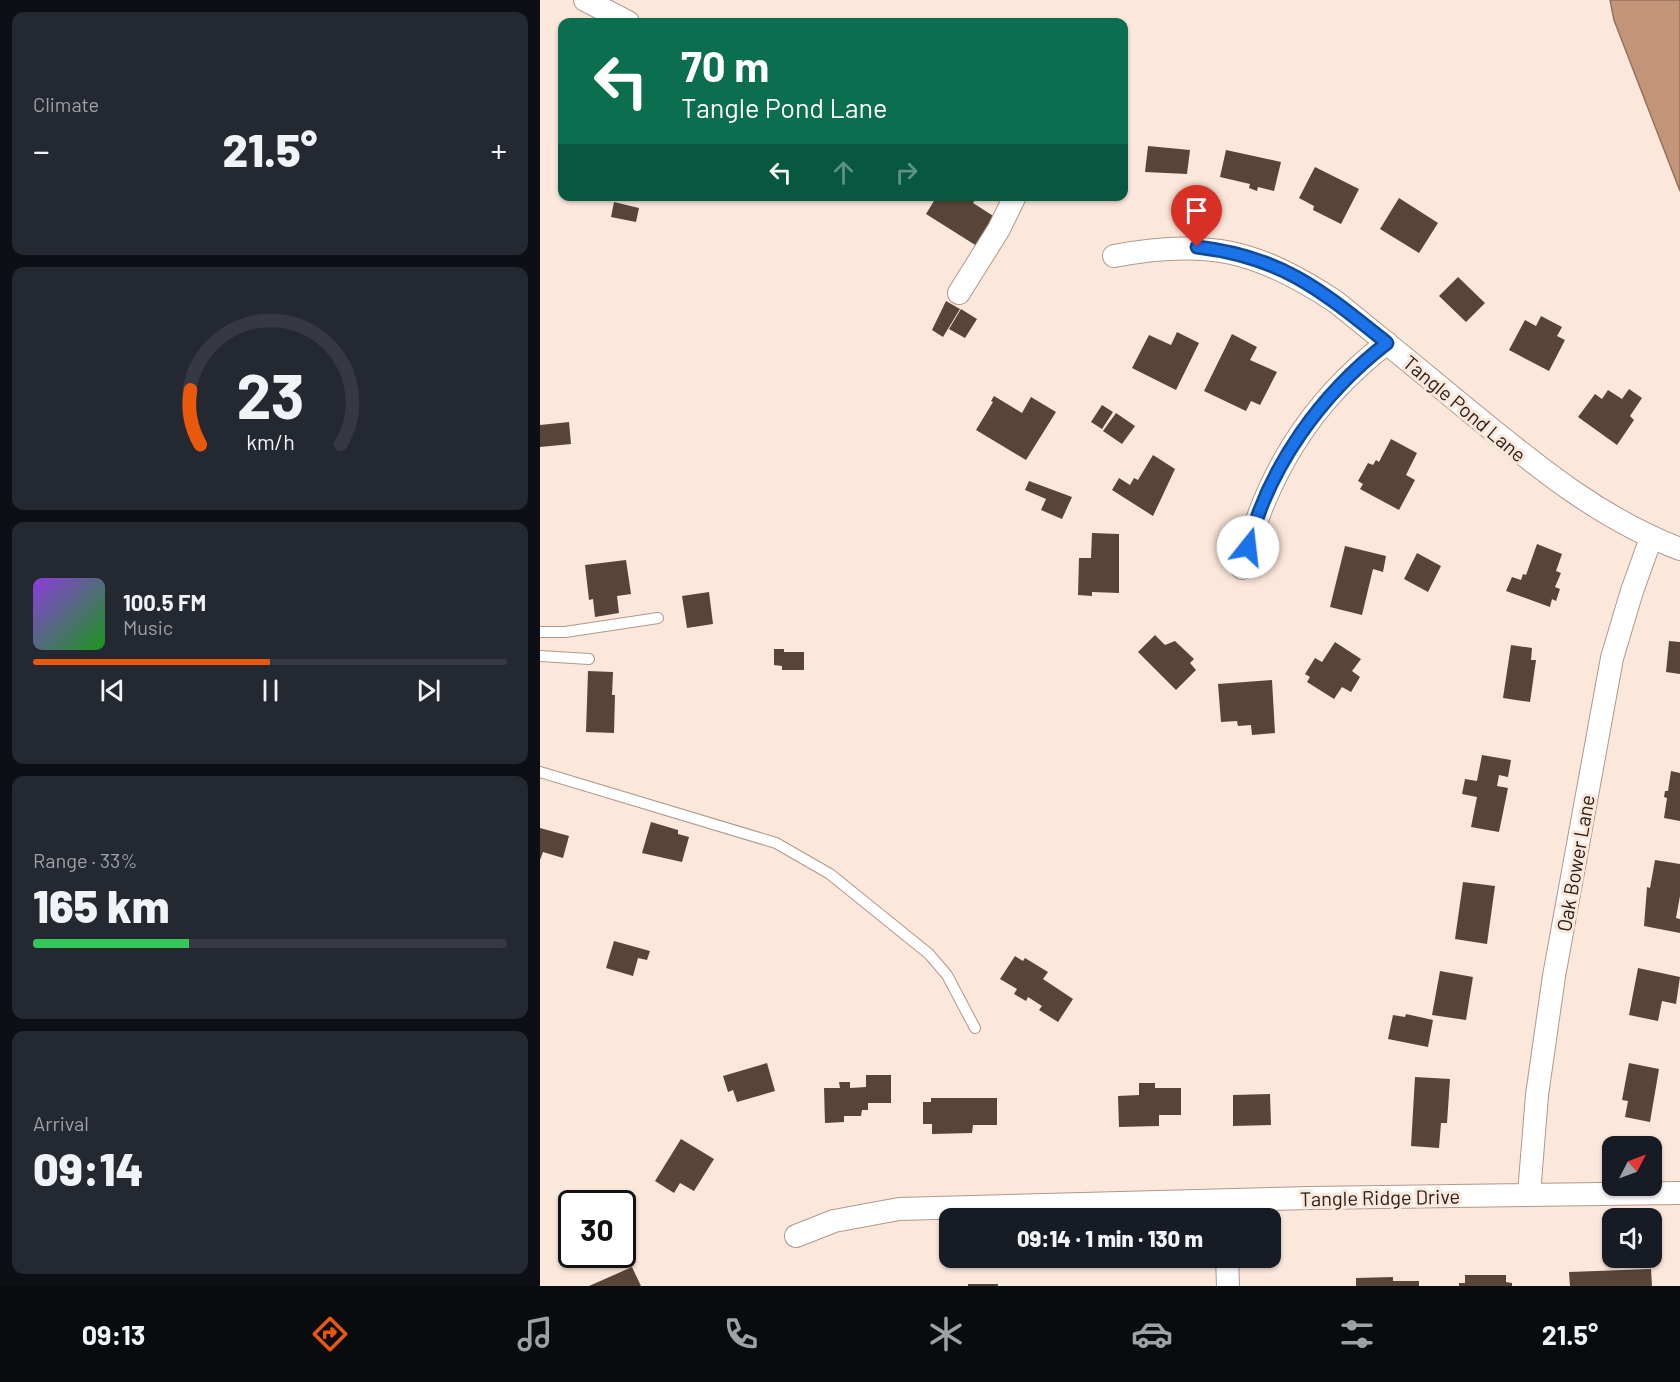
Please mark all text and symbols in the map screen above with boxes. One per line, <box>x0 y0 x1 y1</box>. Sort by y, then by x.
text: 70 m <box>681 40 769 90</box>
icon: left <box>582 42 660 120</box>
text: Tangle Pond Lane <box>681 91 887 123</box>
text: Climate <box>33 92 99 116</box>
text: 21.5° <box>223 122 317 176</box>
text: − <box>33 130 50 170</box>
text: + <box>491 130 507 170</box>
icon: left <box>764 156 797 189</box>
icon: ahead <box>827 156 860 189</box>
icon: right <box>890 156 923 189</box>
pin <box>1171 185 1222 247</box>
icon: arrive <box>1180 194 1213 227</box>
street label: Tangle Pond Lane <box>1399 350 1531 466</box>
text: 23 <box>236 357 304 431</box>
text: km/h <box>246 430 294 455</box>
position arrow <box>1216 515 1280 579</box>
text: 100.5 FM <box>123 589 206 615</box>
text: Music <box>123 615 173 639</box>
icon: previous <box>96 674 129 707</box>
icon: pause <box>254 674 287 707</box>
icon: next <box>412 674 445 707</box>
street label: Oak Bower Lane <box>1551 793 1599 933</box>
text: Range · 33% <box>33 848 137 872</box>
text: 165 km <box>33 878 169 932</box>
text: Arrival <box>33 1111 89 1135</box>
north arrow <box>1602 1136 1662 1196</box>
map controls <box>1602 1136 1662 1268</box>
text: 09:14 <box>33 1141 144 1195</box>
street label: Tangle Ridge Drive <box>1300 1184 1460 1210</box>
speed limit sign: 30 <box>558 1190 636 1268</box>
button: sound <box>1602 1208 1662 1268</box>
text: 09:14 · 1 min · 130 m <box>1017 1225 1203 1251</box>
icon: directions <box>309 1313 351 1355</box>
icon: music <box>514 1313 556 1355</box>
icon: phone <box>720 1313 762 1355</box>
icon: climate <box>925 1313 967 1355</box>
icon: car <box>1131 1313 1173 1355</box>
icon: filters <box>1336 1313 1378 1355</box>
text: 09:13 <box>82 1318 145 1350</box>
text: 21.5° <box>1542 1318 1598 1350</box>

